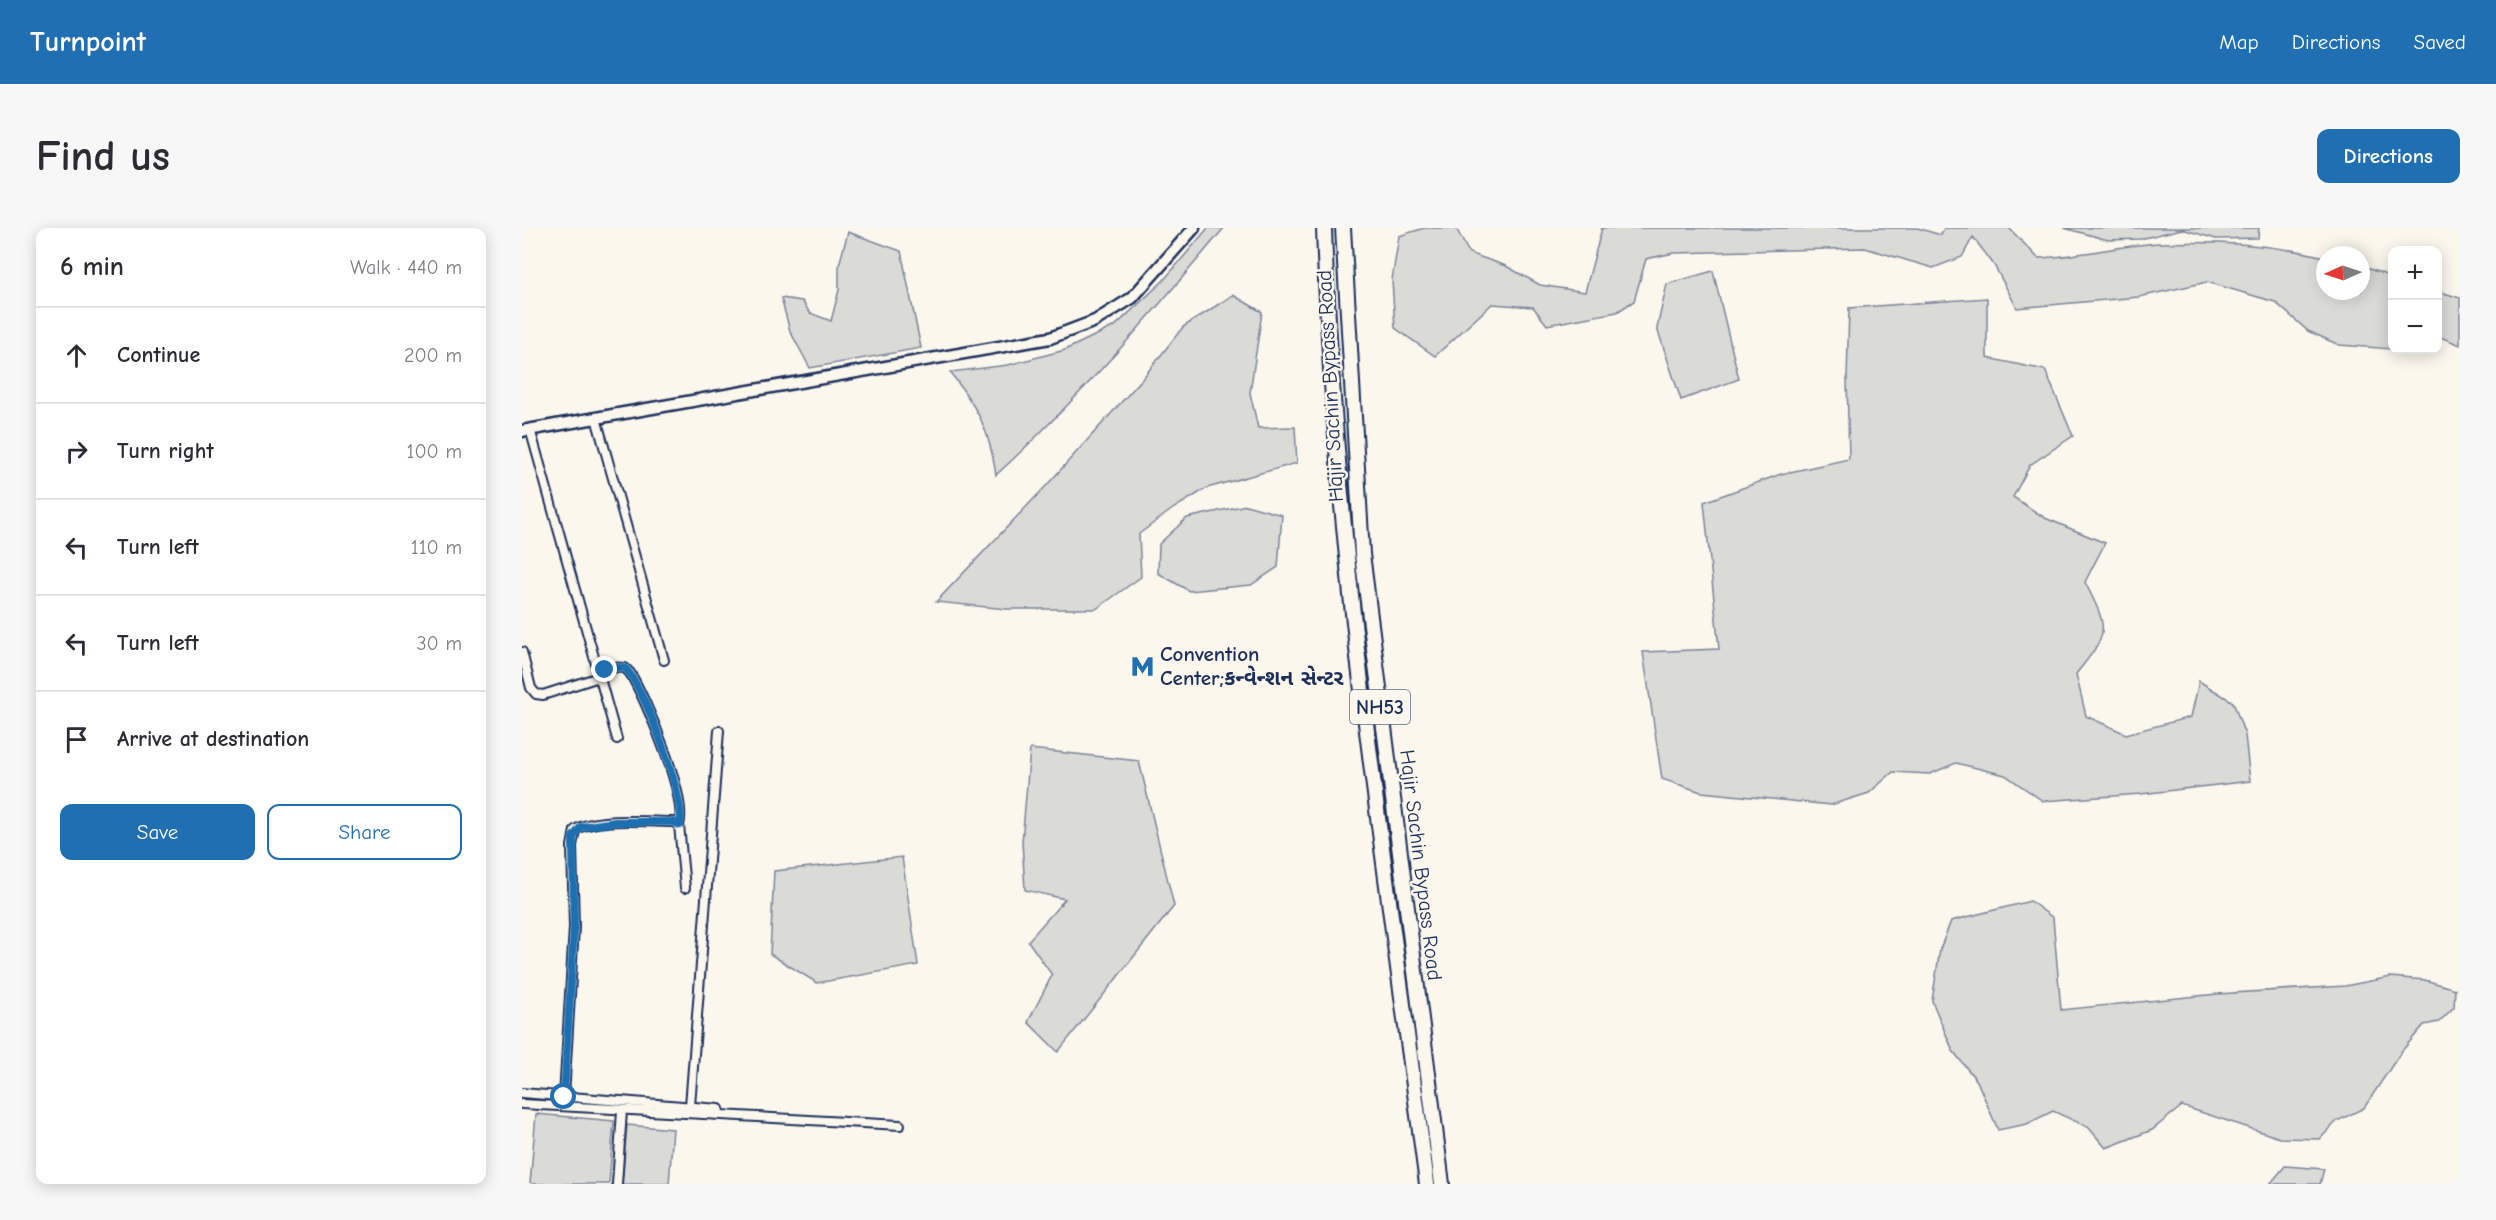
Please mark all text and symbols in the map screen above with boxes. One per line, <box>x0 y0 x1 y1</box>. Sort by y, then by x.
text: Turnpoint <box>30 26 146 58</box>
text: Map <box>2219 30 2259 54</box>
text: Directions <box>2292 30 2381 54</box>
text: Saved <box>2414 30 2466 54</box>
button: Directions <box>2317 129 2460 183</box>
text: Find us <box>36 132 170 181</box>
north arrow <box>2316 246 2370 300</box>
map controls <box>2388 246 2442 354</box>
button: + <box>2388 246 2442 300</box>
text: 6 min <box>60 252 124 282</box>
text: Walk · 440 m <box>350 256 462 279</box>
street label: Hajir Sachin Bypass Road <box>1312 269 1348 503</box>
button: − <box>2388 300 2442 354</box>
icon: ahead <box>60 339 93 372</box>
text: Continue <box>117 342 200 368</box>
text: 200 m <box>404 344 462 367</box>
icon: right <box>60 435 93 468</box>
text: Turn right <box>117 438 214 464</box>
text: 100 m <box>407 440 462 463</box>
icon: left <box>60 531 93 564</box>
text: Turn left <box>117 534 199 560</box>
text: 110 m <box>411 536 462 559</box>
icon: left <box>60 627 93 660</box>
text: Turn left <box>117 630 199 656</box>
text: 30 m <box>416 632 462 655</box>
place label: Convention Center;કન્વેન્શન સેન્ટર <box>1160 642 1344 690</box>
metro station icon: Convention Center;કન્વેન્શન સેન્ટર <box>1129 653 1155 679</box>
route end <box>591 656 617 682</box>
road number: NH53 <box>1350 690 1410 724</box>
icon: arrive <box>60 723 93 756</box>
text: Arrive at destination <box>117 726 309 752</box>
street label: Hajir Sachin Bypass Road <box>1395 748 1447 982</box>
button: Save <box>60 804 255 860</box>
button: Share <box>267 804 462 860</box>
route start <box>550 1083 576 1109</box>

